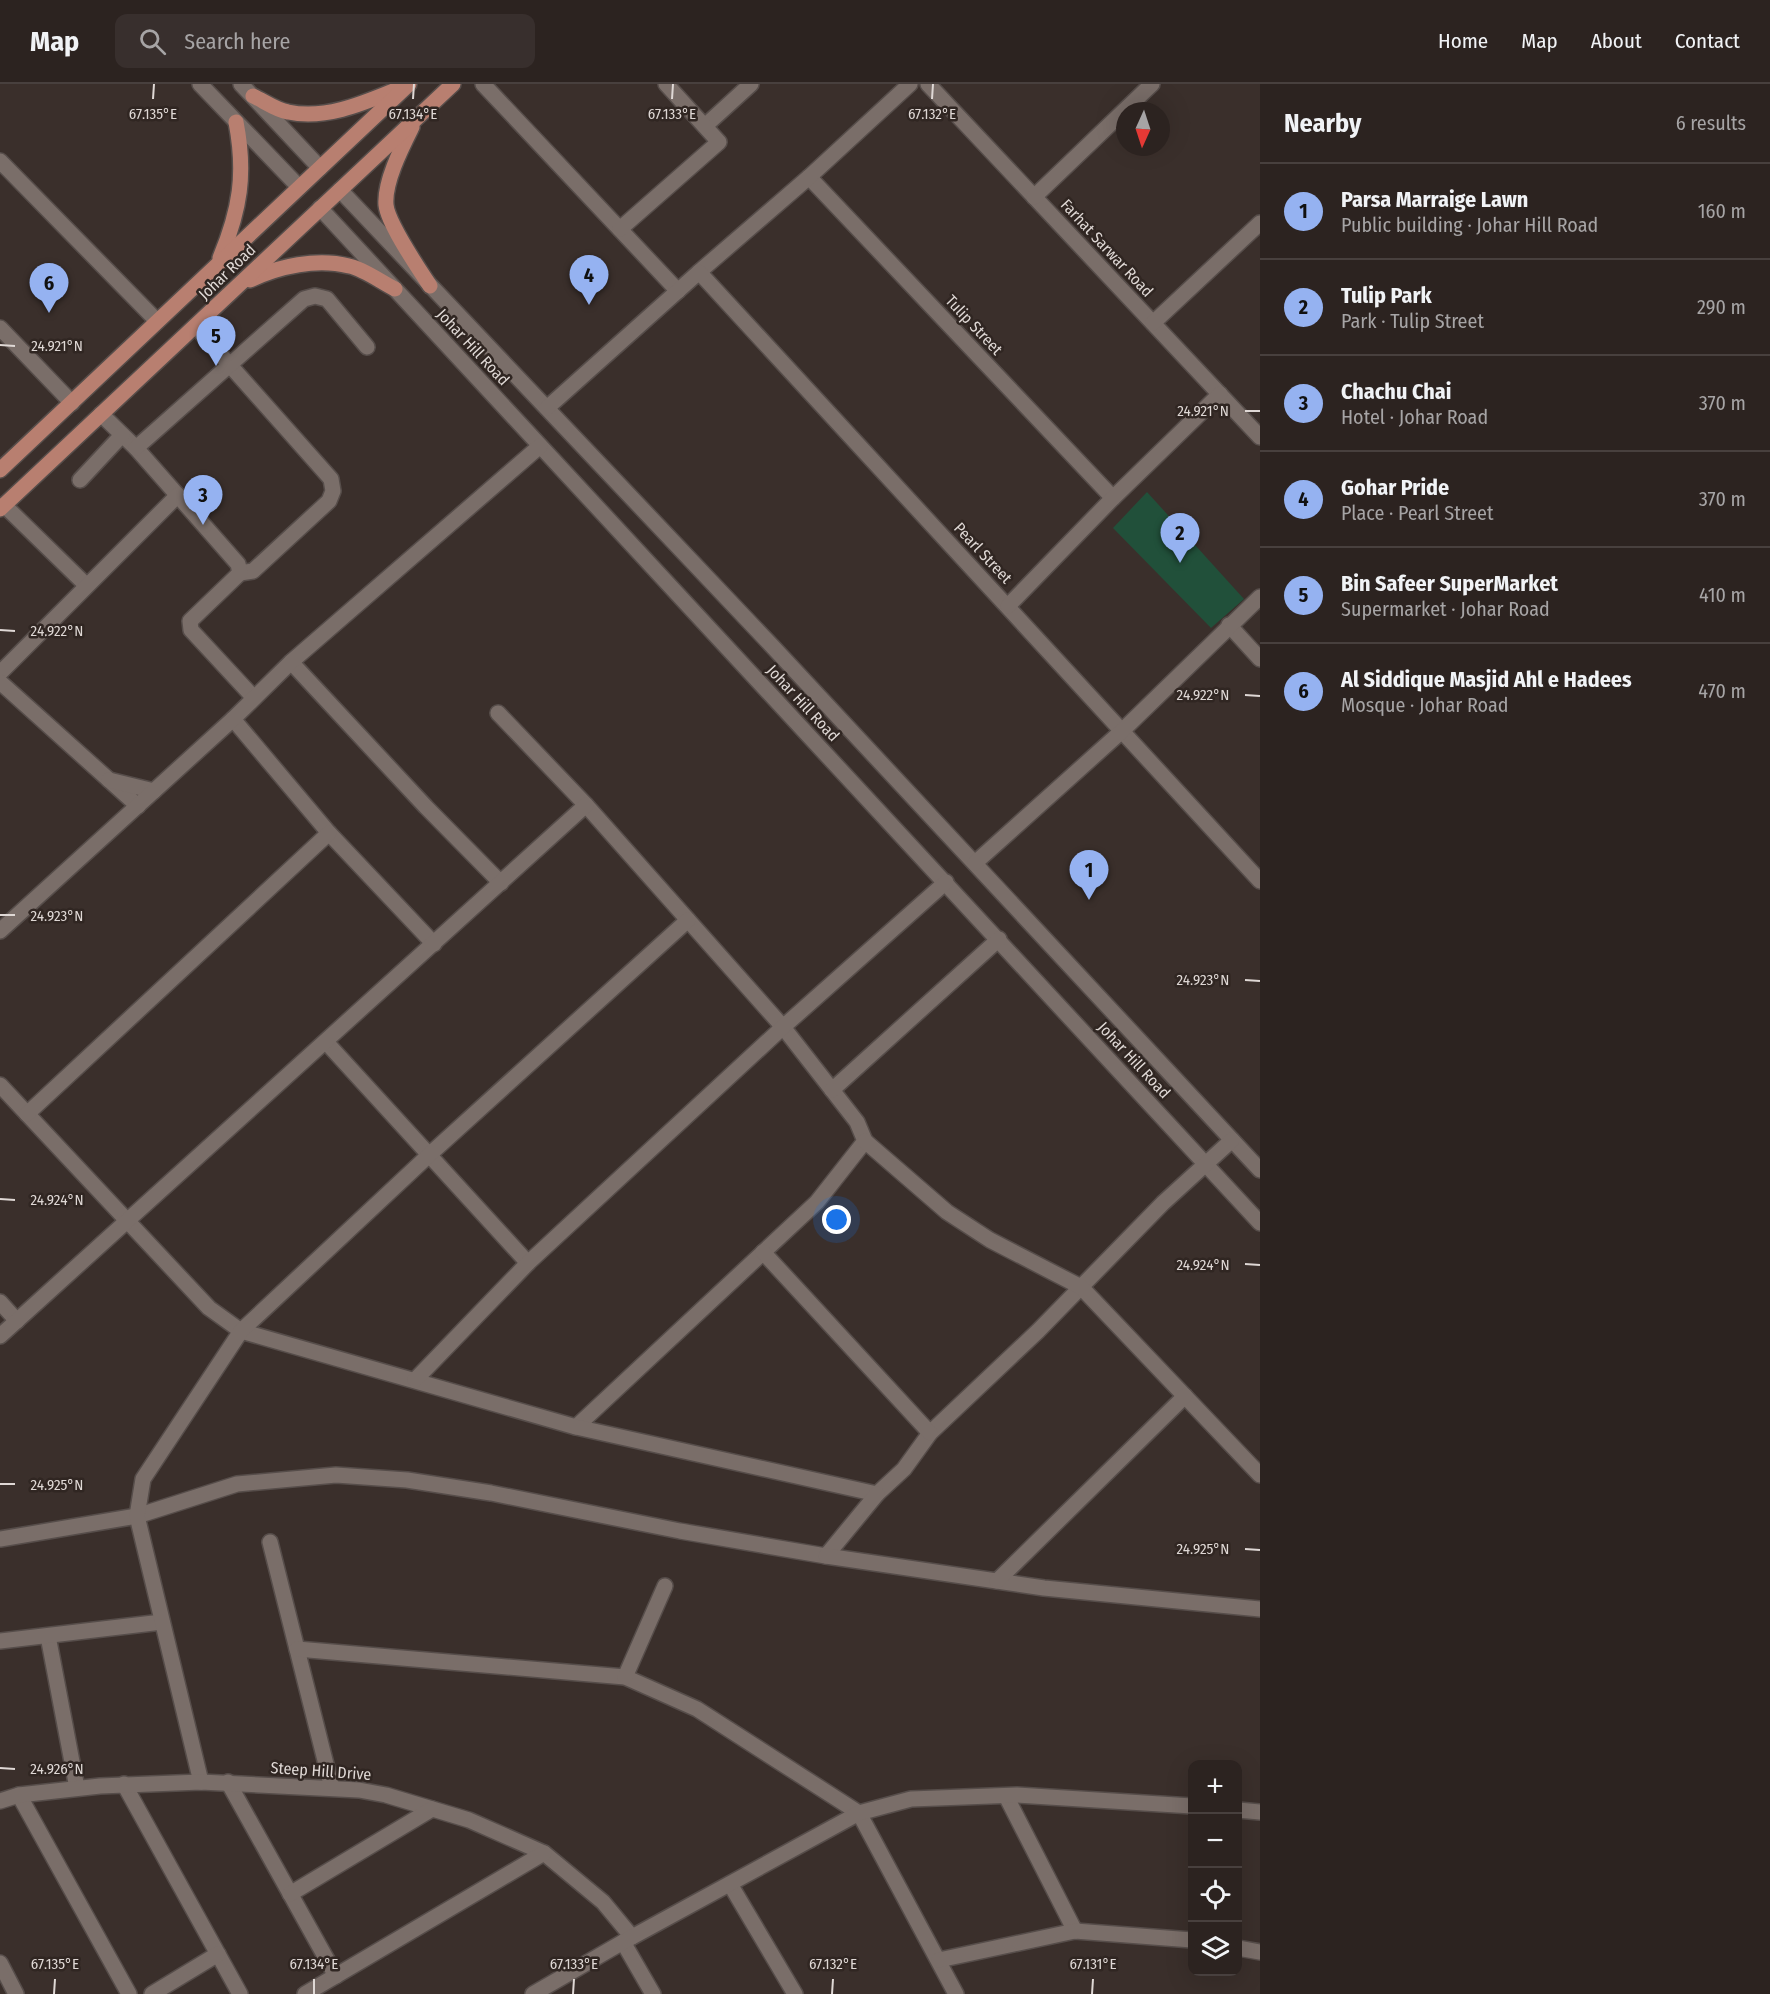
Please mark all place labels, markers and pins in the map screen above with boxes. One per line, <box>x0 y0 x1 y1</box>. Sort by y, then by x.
pin: 4 <box>570 256 608 305</box>
pin: 6 <box>29 264 68 313</box>
pin: 5 <box>196 316 236 366</box>
pin: 3 <box>184 476 222 525</box>
pin: 2 <box>1160 514 1200 563</box>
pin: 1 <box>1070 850 1108 900</box>

